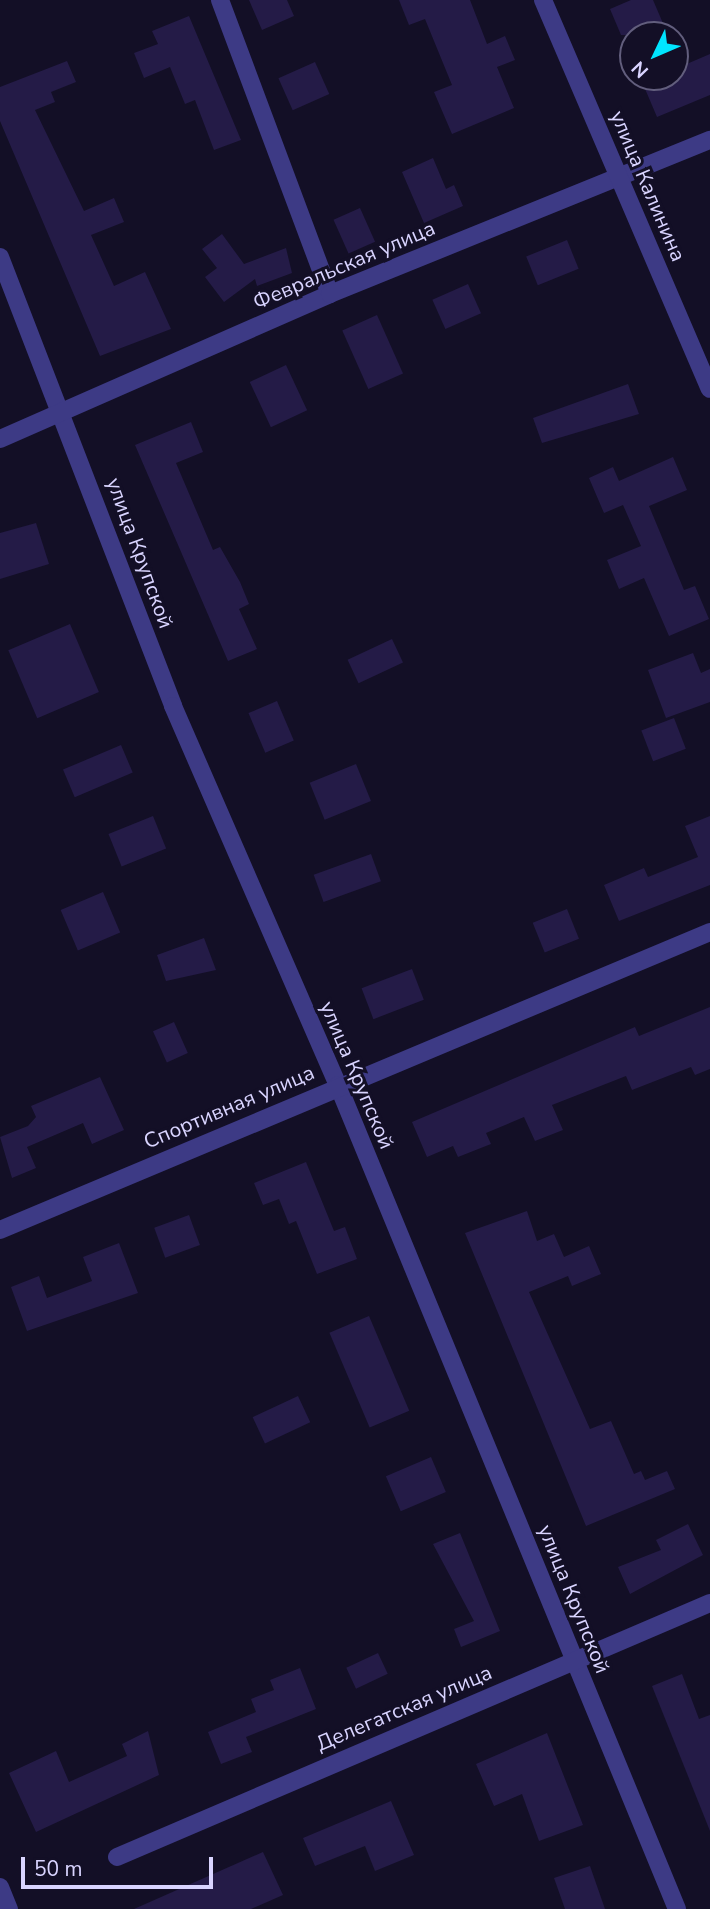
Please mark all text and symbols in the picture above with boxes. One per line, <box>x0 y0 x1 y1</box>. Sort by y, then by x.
north arrow <box>619 21 689 91</box>
text: N <box>626 55 655 83</box>
street label: улица Калинина <box>605 107 691 265</box>
street label: Февральская улица <box>249 215 439 315</box>
street label: улица Крупской <box>101 474 179 632</box>
street label: улица Крупской <box>315 997 399 1153</box>
street label: Спортивная улица <box>140 1060 318 1154</box>
street label: улица Крупской <box>533 1521 615 1677</box>
street label: Делегатская улица <box>312 1660 496 1756</box>
scale bar <box>24 1842 217 1886</box>
text: 50 m <box>34 1855 83 1883</box>

